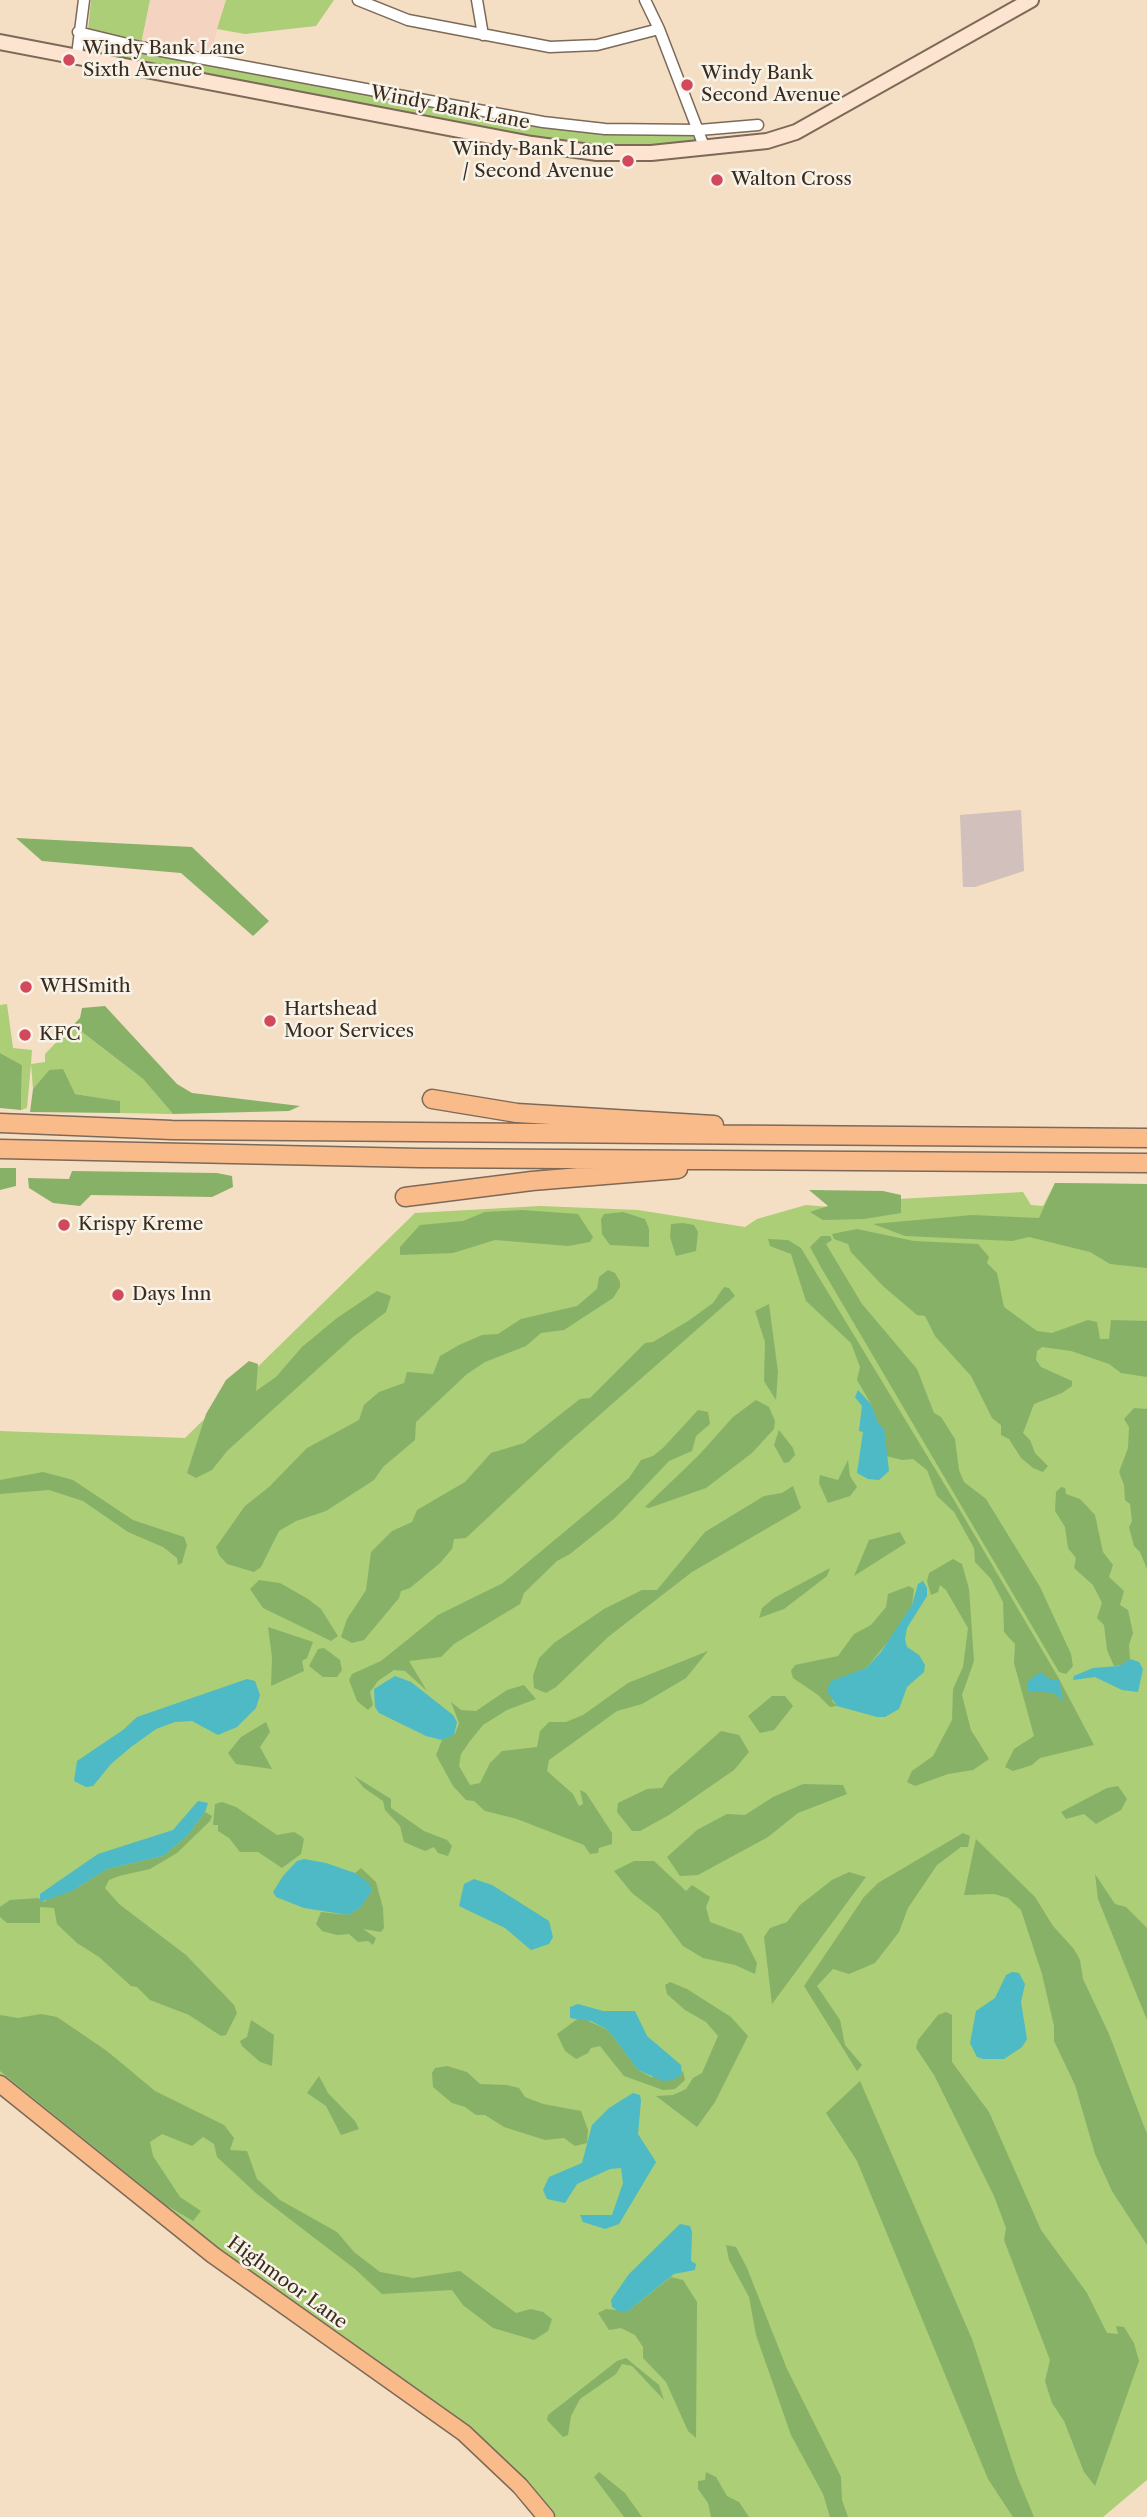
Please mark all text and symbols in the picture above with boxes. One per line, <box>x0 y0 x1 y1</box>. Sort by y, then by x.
place label: Windy Bank Lane Sixth Avenue <box>83 38 245 82</box>
marker: Windy Bank Lane Sixth Avenue <box>61 52 77 68</box>
place label: Windy Bank Second Avenue <box>701 63 841 107</box>
marker: Windy Bank Second Avenue <box>679 77 695 93</box>
street label: Windy Bank Lane <box>368 81 532 135</box>
place label: Windy Bank Lane / Second Avenue <box>452 139 614 183</box>
marker: Windy Bank Lane / Second Avenue <box>620 153 636 169</box>
place label: Walton Cross <box>731 169 852 191</box>
marker: Walton Cross <box>709 172 725 188</box>
place label: WHSmith <box>40 976 131 998</box>
marker: WHSmith <box>18 979 34 995</box>
place label: Hartshead Moor Services <box>284 999 414 1043</box>
marker: Hartshead Moor Services <box>262 1013 278 1029</box>
place label: KFC <box>39 1024 81 1046</box>
marker: KFC <box>17 1027 33 1043</box>
place label: Krispy Kreme <box>78 1214 203 1236</box>
marker: Krispy Kreme <box>56 1217 72 1233</box>
place label: Days Inn <box>132 1284 211 1306</box>
marker: Days Inn <box>110 1287 126 1303</box>
street label: Highmoor Lane <box>222 2232 352 2334</box>

